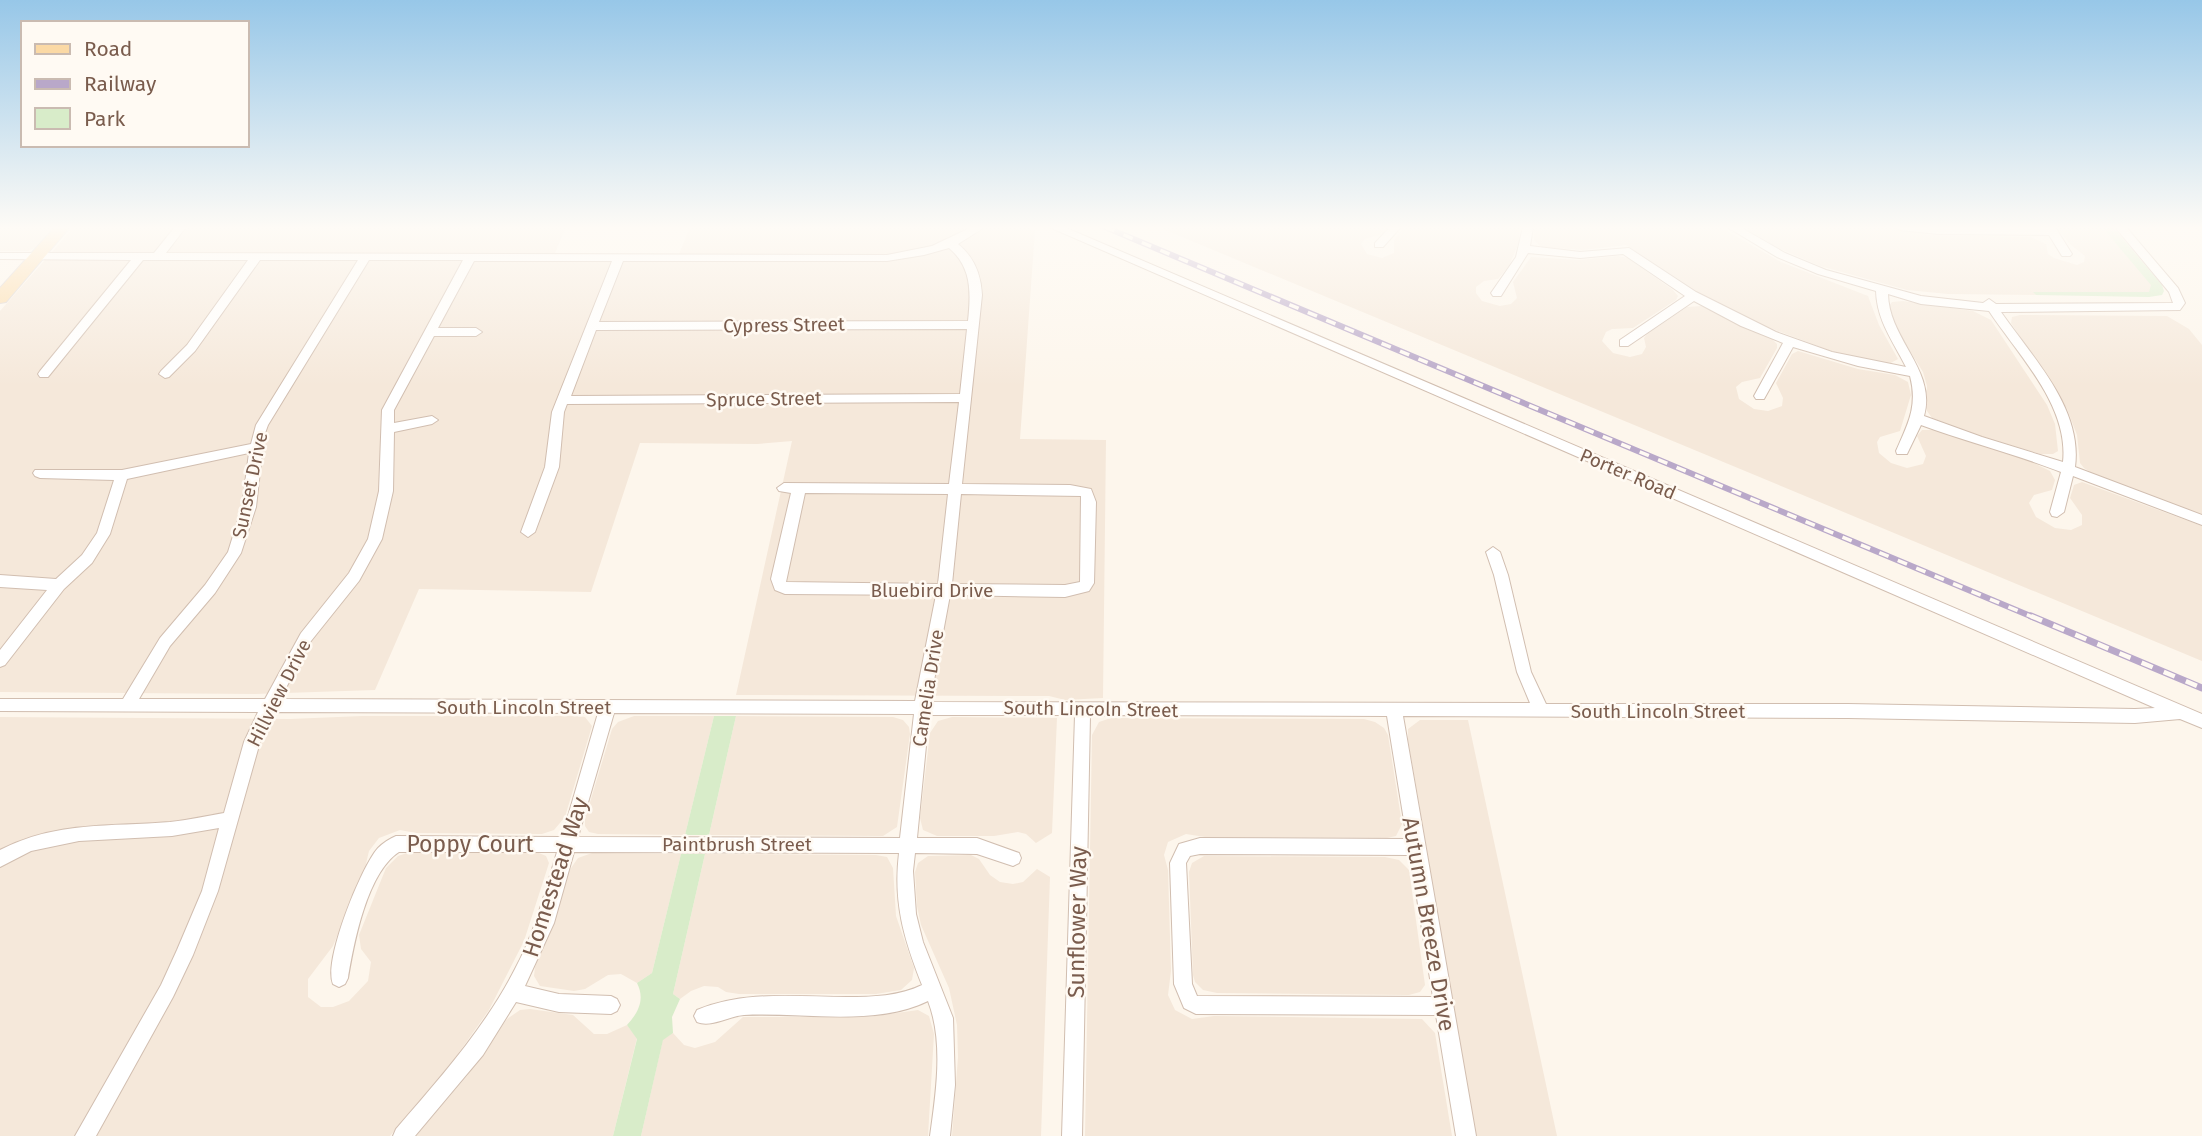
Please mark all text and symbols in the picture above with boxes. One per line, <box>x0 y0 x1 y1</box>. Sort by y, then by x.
legend <box>21 21 248 147</box>
text: Road <box>84 36 132 62</box>
text: Railway <box>84 71 157 97</box>
text: Park <box>84 106 126 132</box>
street label: Cypress Street <box>723 312 845 338</box>
street label: Spruce Street <box>706 386 822 412</box>
street label: Sunset Drive <box>227 430 273 540</box>
street label: Porter Road <box>1577 443 1679 505</box>
street label: Bluebird Drive <box>871 579 993 602</box>
street label: Camelia Drive <box>907 628 949 748</box>
street label: Hillview Drive <box>242 635 316 751</box>
street label: South Lincoln Street <box>437 696 611 719</box>
street label: South Lincoln Street <box>1004 696 1179 722</box>
street label: South Lincoln Street <box>1571 700 1745 723</box>
street label: Homestead Way <box>516 793 594 960</box>
street label: Autumn Breeze Drive <box>1396 815 1462 1033</box>
street label: Poppy Court <box>406 830 534 858</box>
street label: Paintbrush Street <box>662 833 812 856</box>
street label: Sunflower Way <box>1062 845 1092 998</box>

